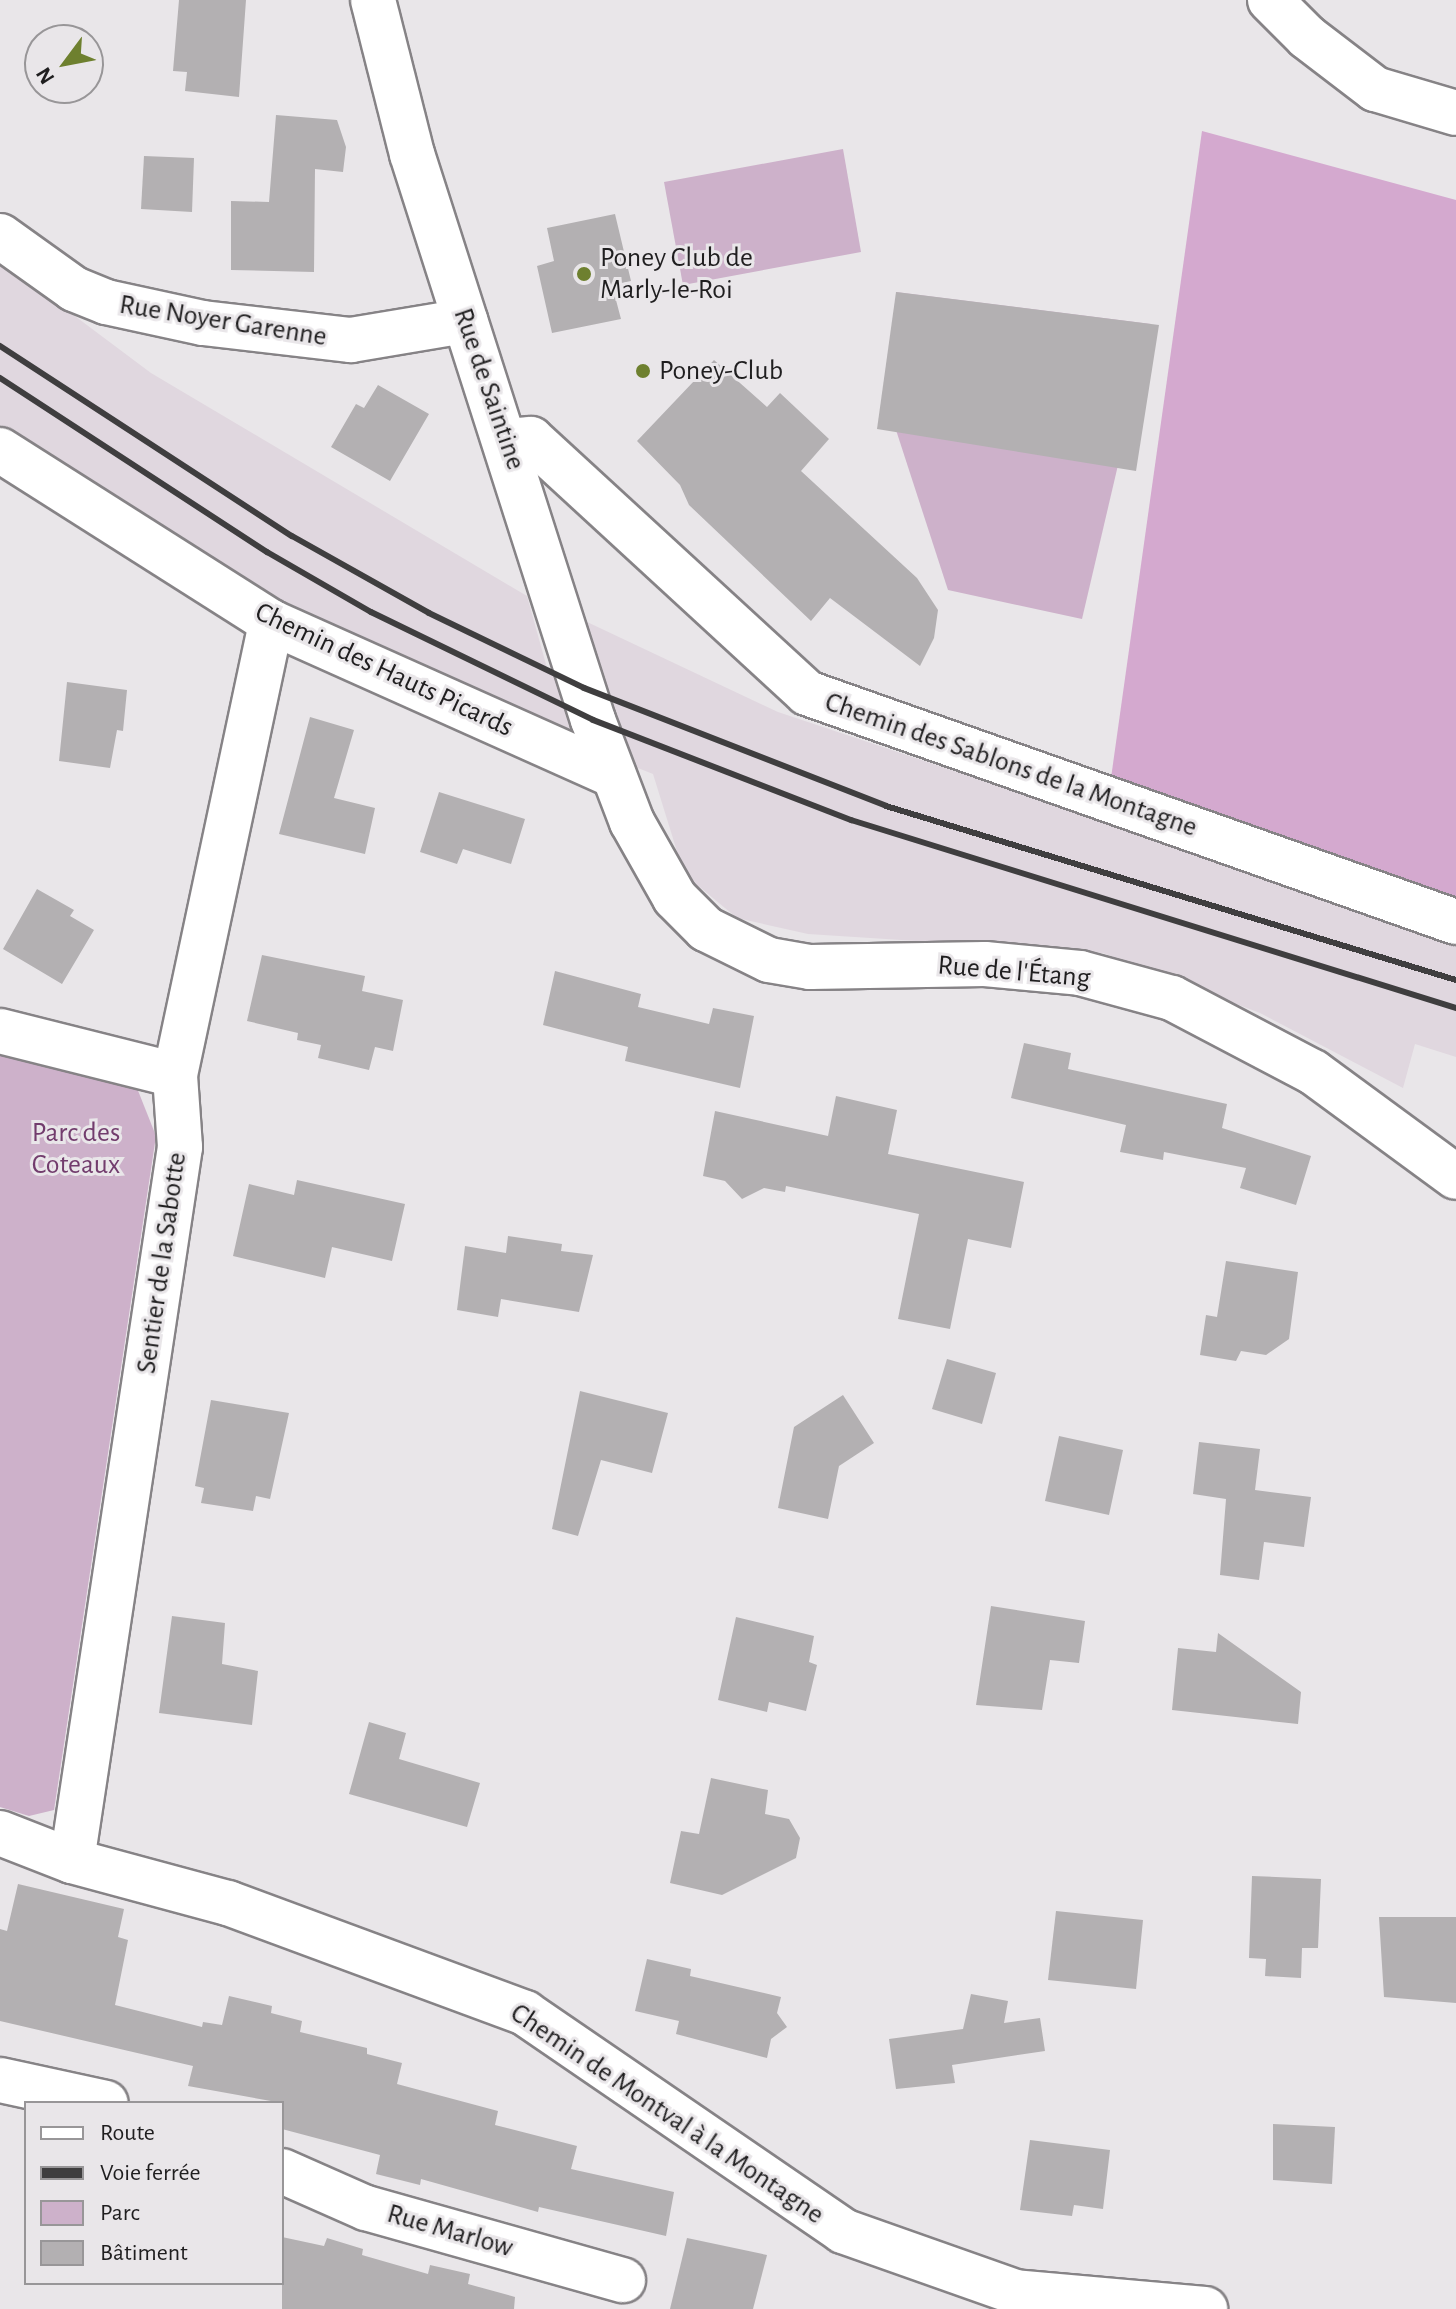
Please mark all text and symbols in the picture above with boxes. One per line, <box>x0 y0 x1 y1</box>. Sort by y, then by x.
north arrow <box>24 24 104 104</box>
text: N <box>32 63 59 88</box>
place label: Poney Club de Marly-le-Roi <box>600 241 753 307</box>
marker: Poney Club de Marly-le-Roi <box>575 265 593 283</box>
street label: Rue Noyer Garenne <box>117 288 329 354</box>
street label: Rue de Saintine <box>446 304 532 474</box>
place label: Poney-Club <box>659 354 783 388</box>
marker: Poney-Club <box>634 362 652 380</box>
street label: Chemin des Hauts Picards <box>250 595 518 745</box>
street label: Chemin des Sablons de la Montagne <box>821 685 1201 845</box>
street label: Rue de l'Étang <box>936 949 1092 995</box>
park label: Parc des Coteaux <box>32 1116 120 1182</box>
street label: Sentier de la Sabotte <box>130 1150 194 1376</box>
street label: Chemin de Montval à la Montagne <box>504 1996 830 2232</box>
legend <box>24 2101 284 2285</box>
text: Route <box>100 2121 155 2145</box>
text: Voie ferrée <box>100 2161 201 2185</box>
street label: Rue Marlow <box>383 2197 517 2265</box>
text: Parc <box>100 2201 140 2225</box>
text: Bâtiment <box>100 2241 188 2265</box>

